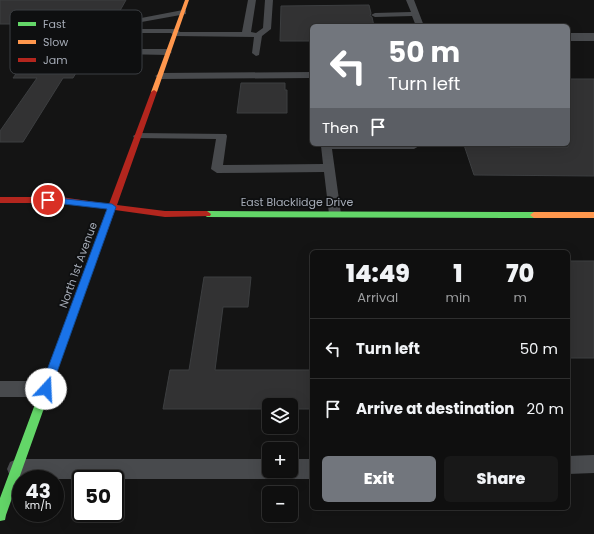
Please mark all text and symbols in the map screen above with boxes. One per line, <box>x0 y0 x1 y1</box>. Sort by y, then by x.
legend <box>10 10 142 74</box>
text: Fast <box>43 16 66 32</box>
text: 50 m <box>388 33 460 72</box>
text: Slow <box>43 34 68 50</box>
icon: left <box>322 40 374 92</box>
text: Jam <box>43 52 68 68</box>
text: Turn left <box>388 71 460 96</box>
icon: arrive <box>367 116 389 138</box>
text: Then <box>322 117 359 138</box>
pin <box>31 183 65 217</box>
icon: arrive <box>37 189 59 211</box>
street label: East Blacklidge Drive <box>241 194 353 210</box>
street label: North 1st Avenue <box>55 220 101 310</box>
text: 14:49 <box>346 257 410 290</box>
text: 1 <box>453 257 463 290</box>
text: 70 <box>506 257 534 290</box>
text: Arrival <box>357 288 398 307</box>
text: min <box>446 288 470 307</box>
text: m <box>514 288 527 307</box>
icon: left <box>322 338 344 360</box>
text: Turn left <box>356 338 420 359</box>
text: 50 m <box>520 338 558 359</box>
position arrow <box>25 368 67 410</box>
map controls <box>262 398 298 522</box>
button: layers <box>262 398 298 434</box>
icon: arrive <box>322 398 344 420</box>
text: Arrive at destination <box>356 398 514 419</box>
text: 20 m <box>526 398 564 419</box>
button: + <box>262 442 298 478</box>
button: Exit <box>322 456 436 502</box>
button: Share <box>444 456 558 502</box>
speed limit sign: 50 <box>72 470 124 522</box>
text: 43 <box>25 477 51 505</box>
button: − <box>262 486 298 522</box>
text: km/h <box>25 498 51 513</box>

